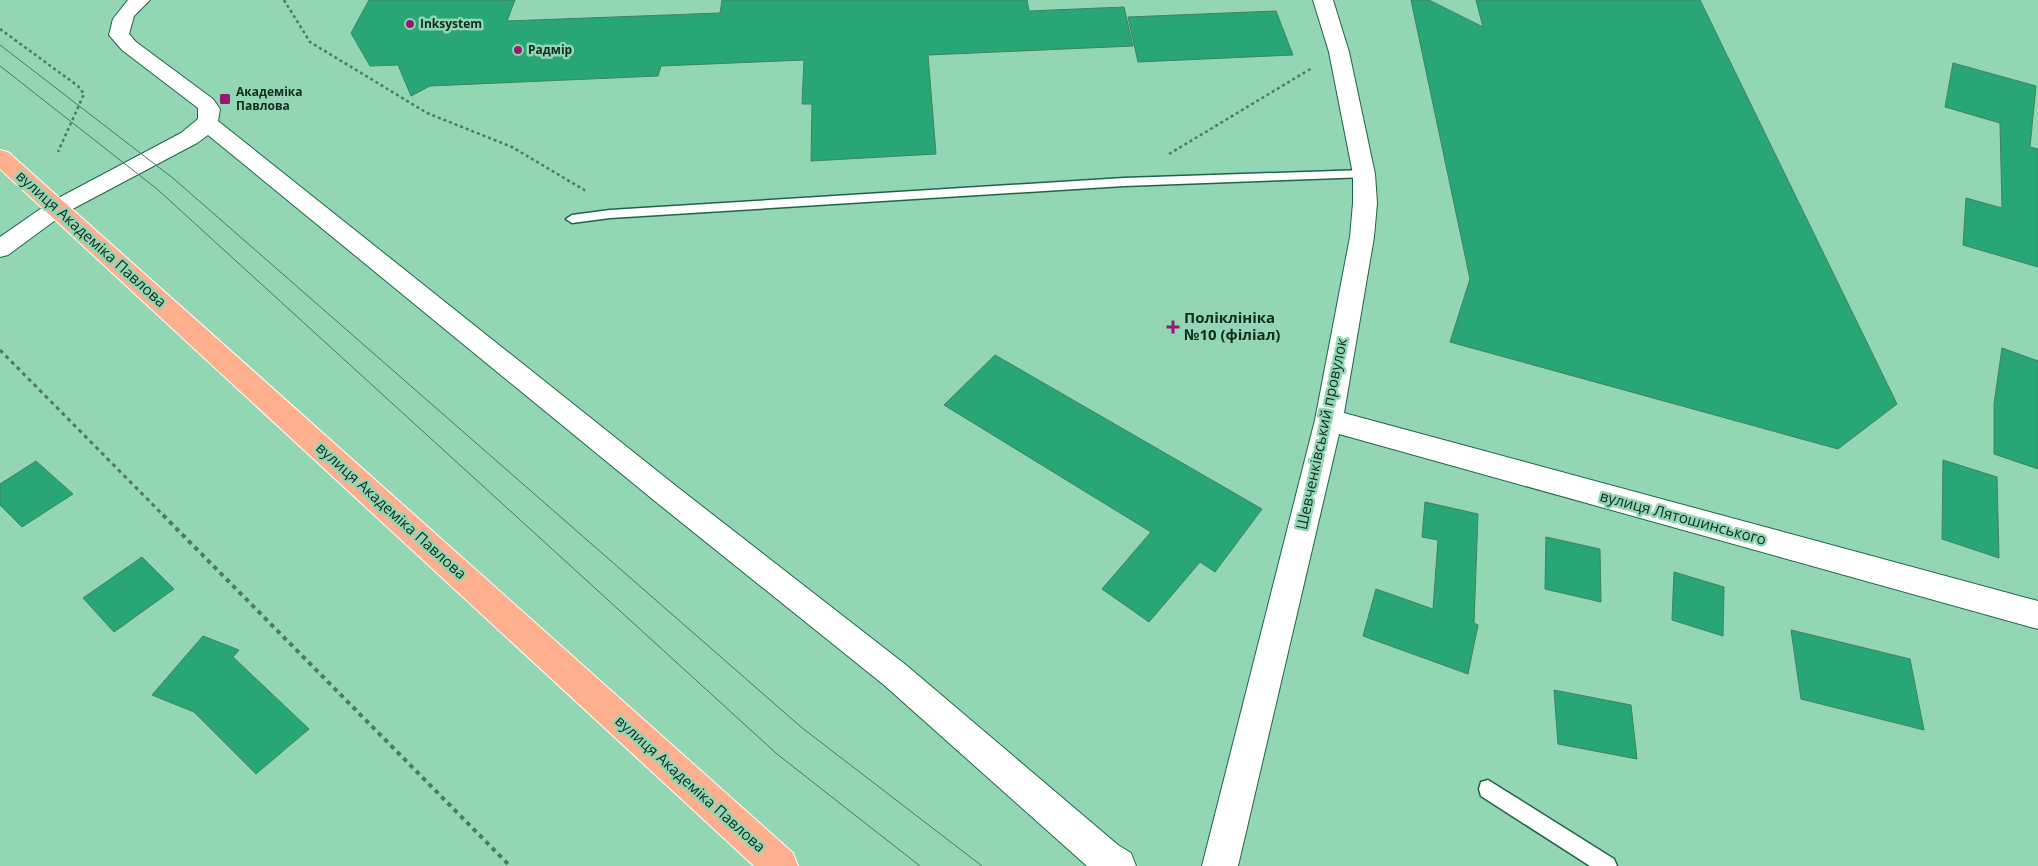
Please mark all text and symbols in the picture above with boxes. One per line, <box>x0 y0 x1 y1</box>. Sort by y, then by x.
place label: Inksystem <box>420 15 482 32</box>
marker: Inksystem <box>404 18 416 30</box>
place label: Радмір <box>528 41 573 58</box>
marker: Радмір <box>512 44 524 56</box>
place label: Академіка Павлова <box>236 83 303 114</box>
marker: Академіка Павлова <box>218 92 232 106</box>
street label: вулиця Академіка Павлова <box>12 165 171 311</box>
place label: Поліклініка №10 (філіал) <box>1184 307 1280 344</box>
marker: Поліклініка №10 (філіал) <box>1166 320 1180 334</box>
street label: Шевченківський провулок <box>1291 336 1351 531</box>
street label: вулиця Академіка Павлова <box>312 437 471 583</box>
street label: вулиця Лятошинського <box>1598 485 1769 549</box>
street label: вулиця Академіка Павлова <box>611 710 770 856</box>

